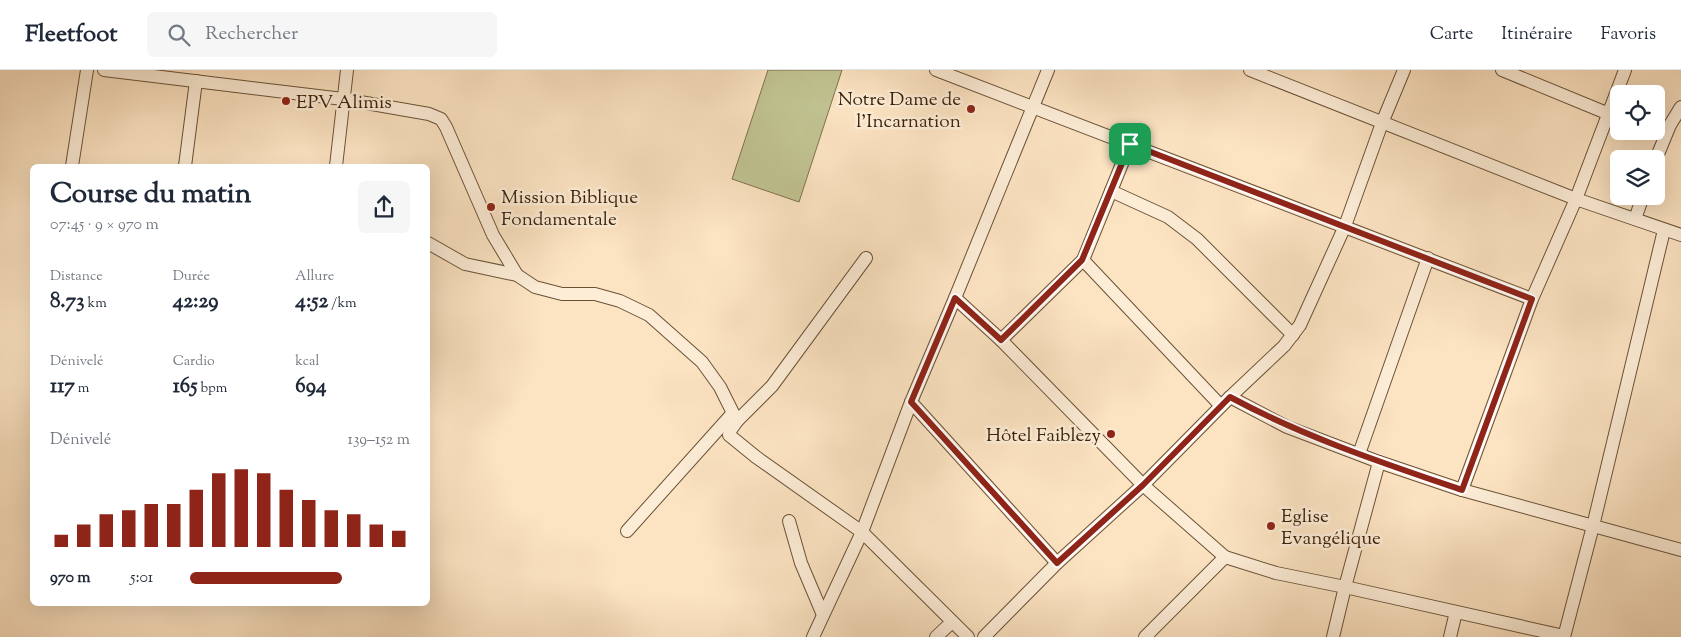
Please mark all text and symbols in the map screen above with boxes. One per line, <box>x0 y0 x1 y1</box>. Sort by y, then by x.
search box <box>147 12 497 57</box>
text: Fleetfoot <box>25 18 117 52</box>
icon: search <box>165 21 193 49</box>
text: Rechercher <box>205 21 298 48</box>
text: Carte <box>1430 22 1473 48</box>
text: Itinéraire <box>1501 22 1573 48</box>
text: Favoris <box>1601 22 1656 48</box>
map controls <box>1610 85 1665 205</box>
button: locate <box>1610 85 1665 140</box>
place label: Notre Dame de l’Incarnation <box>838 87 961 136</box>
place label: EPV Alimis <box>296 90 392 117</box>
marker: EPV Alimis <box>280 95 292 107</box>
marker: Notre Dame de l’Incarnation <box>965 103 977 115</box>
pin <box>1109 123 1151 165</box>
icon: arrive <box>1116 130 1144 158</box>
button: layers <box>1610 150 1665 205</box>
text: Course du matin <box>50 175 251 215</box>
button: share <box>358 181 410 233</box>
place label: Mission Biblique Fondamentale <box>501 185 638 234</box>
marker: Mission Biblique Fondamentale <box>485 201 497 213</box>
text: 07:45 · 9 × 970 m <box>50 214 159 237</box>
text: Distance <box>50 267 103 287</box>
text: Durée <box>173 267 210 287</box>
text: Allure <box>295 267 334 287</box>
text: 8.73 <box>50 287 85 317</box>
text: 42:29 <box>173 287 219 317</box>
text: 4:52 <box>295 287 328 317</box>
text: km <box>85 294 107 314</box>
text: /km <box>328 294 357 314</box>
text: Dénivelé <box>50 352 103 372</box>
text: Cardio <box>173 352 215 372</box>
text: kcal <box>295 352 319 372</box>
text: 117 <box>50 372 75 402</box>
text: 165 <box>173 372 197 402</box>
text: 694 <box>295 372 327 402</box>
text: m <box>75 379 89 399</box>
text: bpm <box>197 379 227 399</box>
place label: Hôtel Faiblezy <box>986 423 1102 450</box>
marker: Hôtel Faiblezy <box>1105 428 1117 440</box>
text: Dénivelé <box>50 429 111 452</box>
text: 139–152 m <box>348 429 410 452</box>
place label: Eglise Evangélique <box>1281 504 1381 553</box>
marker: Eglise Evangélique <box>1265 520 1277 532</box>
text: 970 m <box>50 567 91 590</box>
text: 5:01 <box>130 567 153 590</box>

